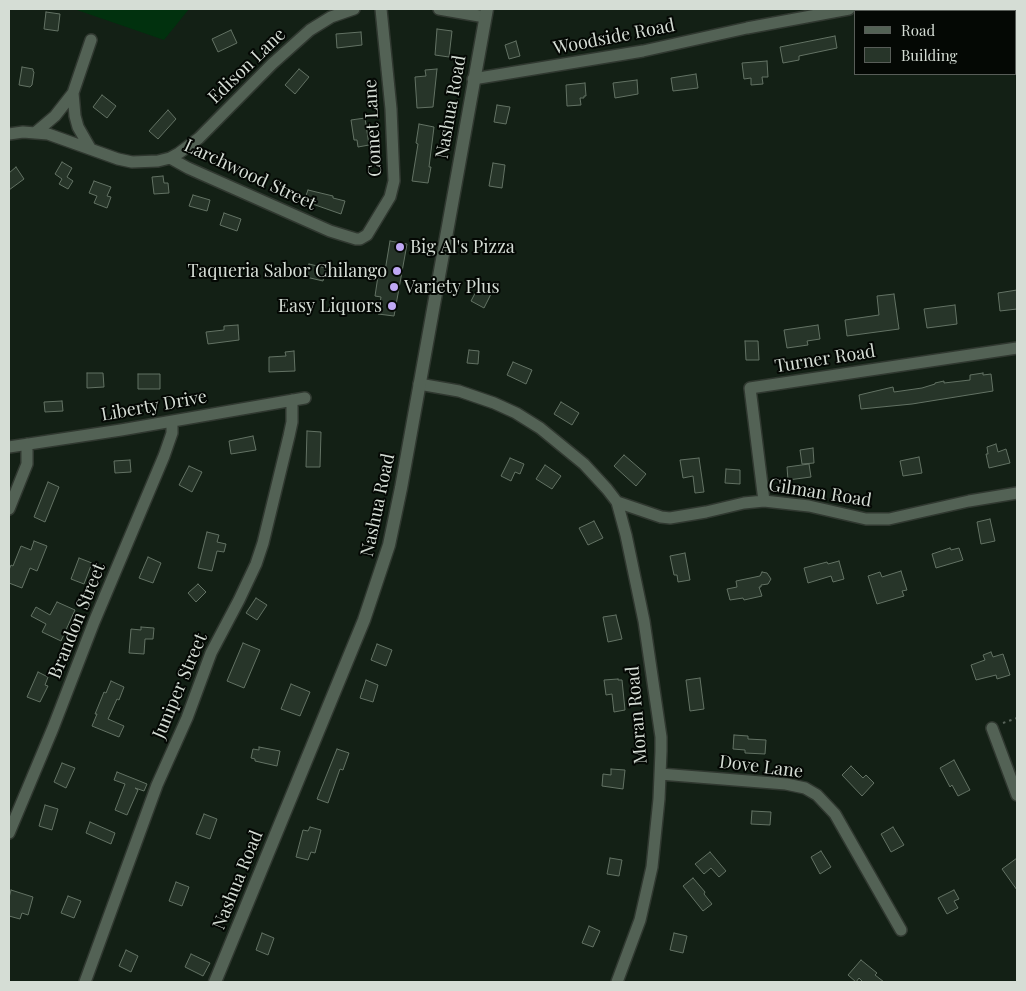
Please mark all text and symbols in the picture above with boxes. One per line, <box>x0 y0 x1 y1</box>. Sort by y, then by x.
legend <box>854 10 1016 75</box>
street label: Woodside Road <box>551 15 677 59</box>
text: Road <box>901 20 935 40</box>
street label: Edison Lane <box>204 24 290 108</box>
text: Building <box>901 45 957 65</box>
street label: Nashua Road <box>431 54 471 160</box>
street label: Comet Lane <box>360 79 386 177</box>
street label: Larchwood Street <box>181 135 319 215</box>
place label: Big Al's Pizza <box>410 236 515 258</box>
marker: Big Al's Pizza <box>394 241 406 253</box>
place label: Taqueria Sabor Chilango <box>187 260 387 282</box>
marker: Taqueria Sabor Chilango <box>391 265 403 277</box>
place label: Variety Plus <box>404 276 500 298</box>
marker: Variety Plus <box>388 281 400 293</box>
place label: Easy Liquors <box>278 295 382 317</box>
marker: Easy Liquors <box>386 300 398 312</box>
street label: Turner Road <box>773 340 877 378</box>
street label: Liberty Drive <box>99 386 209 426</box>
street label: Nashua Road <box>357 452 399 558</box>
street label: Gilman Road <box>767 474 873 512</box>
street label: Brandon Street <box>44 560 110 682</box>
street label: Juniper Street <box>148 630 212 742</box>
street label: Moran Road <box>622 665 652 765</box>
street label: Dove Lane <box>718 751 804 783</box>
street label: Nashua Road <box>208 827 268 933</box>

